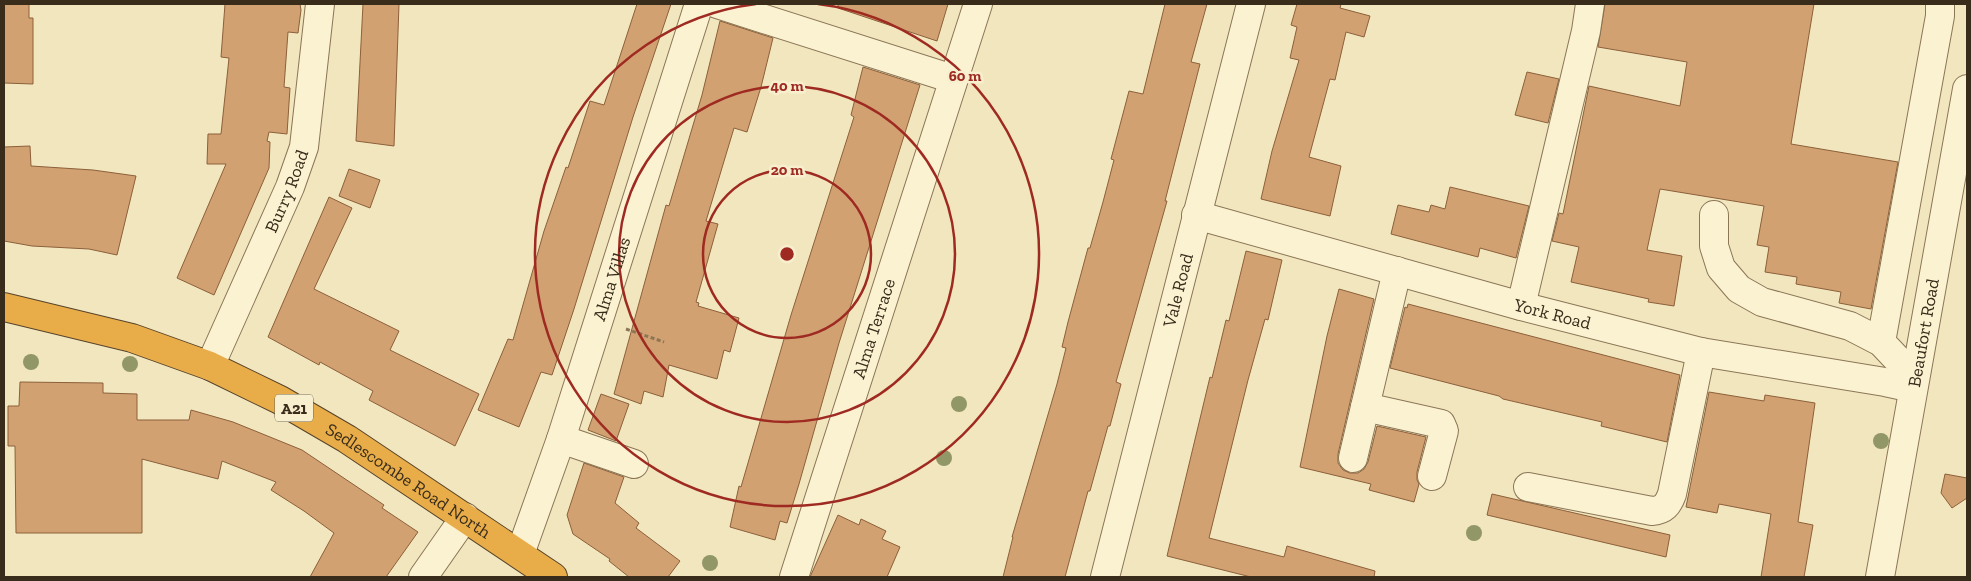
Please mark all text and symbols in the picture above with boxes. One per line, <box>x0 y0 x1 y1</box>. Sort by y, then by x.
text: 60 m <box>949 67 981 85</box>
text: 40 m <box>770 77 804 95</box>
street label: Burry Road <box>260 147 313 236</box>
text: 20 m <box>771 161 803 179</box>
street label: Alma Villas <box>588 234 635 324</box>
centre of rings <box>778 245 796 263</box>
street label: Vale Road <box>1158 251 1198 330</box>
street label: Alma Terrace <box>847 276 900 381</box>
street label: Beaufort Road <box>1903 277 1944 389</box>
street label: York Road <box>1511 293 1593 334</box>
road number: A21 <box>275 394 313 422</box>
street label: Sedlescombe Road North <box>322 418 495 543</box>

